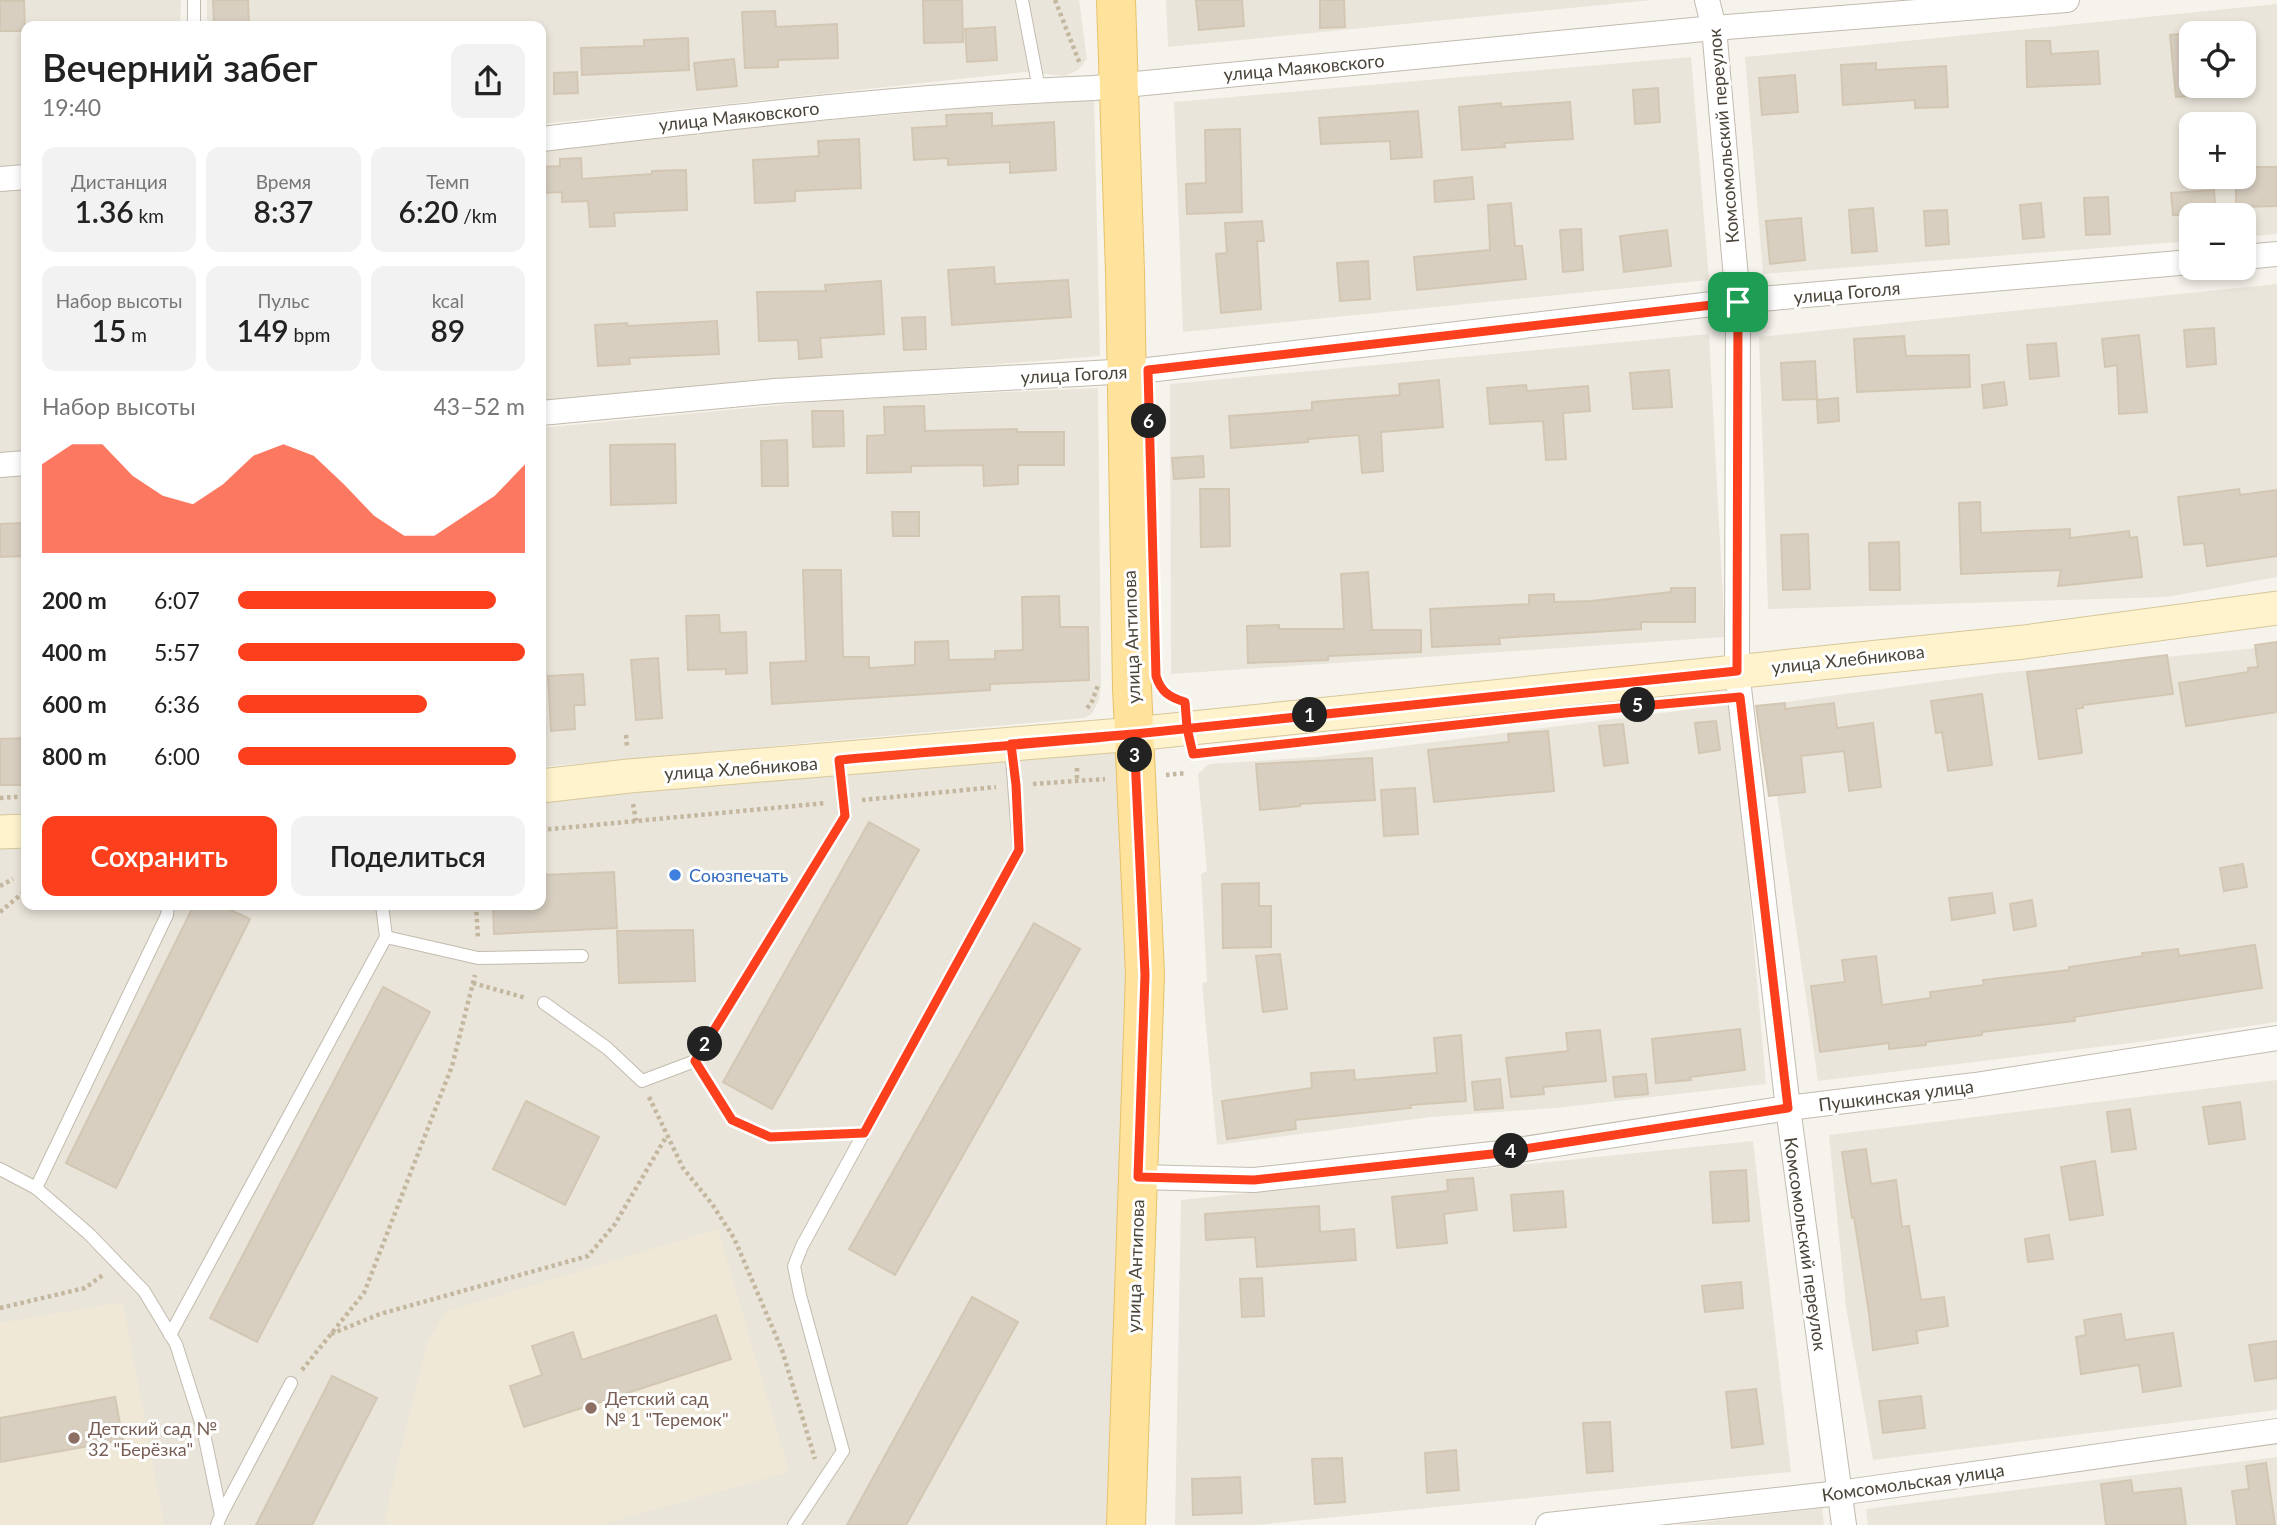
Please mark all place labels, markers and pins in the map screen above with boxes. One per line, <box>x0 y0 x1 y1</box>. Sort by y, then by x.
pin <box>1708 272 1768 332</box>
pin: 6 <box>1132 404 1166 438</box>
pin: 5 <box>1620 688 1656 722</box>
pin: 1 <box>1292 698 1328 732</box>
pin: 3 <box>1118 738 1152 772</box>
place label: Союзпечать <box>689 864 789 886</box>
marker: Союзпечать <box>667 867 683 883</box>
pin: 2 <box>688 1026 722 1062</box>
pin: 4 <box>1494 1134 1528 1168</box>
place label: Детский сад № 1 "Теремок" <box>605 1387 729 1430</box>
marker: Детский сад № 1 "Теремок" <box>583 1400 599 1416</box>
place label: Детский сад № 32 "Берёзка" <box>88 1417 217 1460</box>
marker: Детский сад № 32 "Берёзка" <box>66 1430 82 1446</box>

